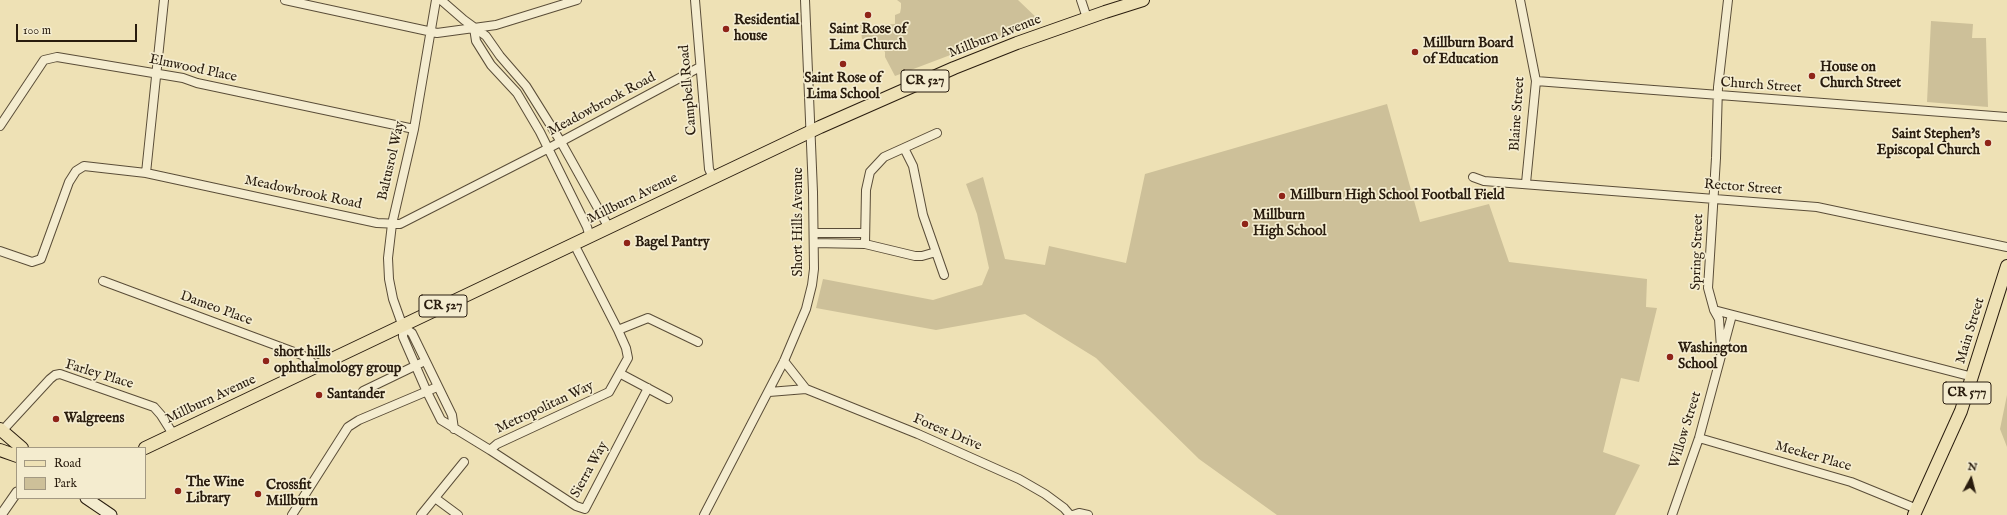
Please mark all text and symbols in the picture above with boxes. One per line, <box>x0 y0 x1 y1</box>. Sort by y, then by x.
marker: Saint Rose of Lima Church <box>863 10 873 20</box>
street label: Millburn Avenue <box>946 12 1044 62</box>
place label: Residential house <box>734 13 799 46</box>
scale bar <box>18 16 139 42</box>
place label: Saint Rose of Lima Church <box>829 22 907 54</box>
text: 100 m <box>23 23 51 38</box>
marker: Residential house <box>721 24 731 34</box>
place label: Millburn Board of Education <box>1423 36 1513 68</box>
street label: Campbell Road <box>677 44 701 136</box>
marker: Millburn Board of Education <box>1410 47 1420 57</box>
street label: Elmwood Place <box>148 52 238 86</box>
marker: Saint Rose of Lima School <box>838 59 848 69</box>
place label: House on Church Street <box>1820 60 1901 92</box>
street label: Meadowbrook Road <box>545 70 659 140</box>
road number: CR 527 <box>901 70 949 92</box>
place label: Saint Rose of Lima School <box>804 71 882 104</box>
marker: House on Church Street <box>1807 71 1817 81</box>
street label: Church Street <box>1720 75 1802 97</box>
street label: Blaine Street <box>1507 76 1529 152</box>
street label: Baltusrol Way <box>375 120 409 202</box>
place label: Saint Stephen's Episcopal Church <box>1877 127 1980 160</box>
marker: Saint Stephen's Episcopal Church <box>1983 138 1993 148</box>
street label: Short Hills Avenue <box>791 167 807 277</box>
street label: Millburn Avenue <box>585 170 681 228</box>
street label: Meadowbrook Road <box>243 172 363 214</box>
street label: Rector Street <box>1703 177 1783 199</box>
place label: Millburn High School Football Field <box>1290 188 1504 204</box>
marker: Millburn High School Football Field <box>1277 191 1287 201</box>
place label: Millburn High School <box>1253 208 1326 240</box>
street label: Spring Street <box>1688 213 1708 291</box>
marker: Millburn High School <box>1240 219 1250 229</box>
place label: Bagel Pantry <box>635 235 710 251</box>
marker: Bagel Pantry <box>622 238 632 248</box>
street label: Dameo Place <box>178 288 254 330</box>
road number: CR 527 <box>419 295 467 317</box>
street label: Main Street <box>1953 296 1989 366</box>
place label: Washington School <box>1678 341 1747 374</box>
place label: short hills ophthalmology group <box>274 345 401 378</box>
marker: Washington School <box>1665 352 1675 362</box>
marker: short hills ophthalmology group <box>261 356 271 366</box>
street label: Farley Place <box>63 357 135 393</box>
street label: Millburn Avenue <box>163 372 259 428</box>
street label: Metropolitan Way <box>493 378 597 438</box>
road number: CR 577 <box>1943 382 1991 404</box>
place label: Santander <box>327 387 385 403</box>
marker: Santander <box>314 390 324 400</box>
street label: Willow Street <box>1666 390 1706 470</box>
place label: Walgreens <box>64 411 124 427</box>
street label: Forest Drive <box>910 411 984 455</box>
marker: Walgreens <box>51 414 61 424</box>
street label: Meeker Place <box>1773 438 1853 476</box>
street label: Sierra Way <box>568 439 612 501</box>
legend <box>16 447 146 499</box>
text: Road <box>54 456 81 471</box>
north arrow <box>1951 459 1991 499</box>
text: N <box>1967 460 1978 475</box>
place label: The Wine Library <box>186 475 244 508</box>
text: Park <box>54 476 77 491</box>
place label: Crossfit Millburn <box>266 478 318 510</box>
marker: The Wine Library <box>173 486 183 496</box>
marker: Crossfit Millburn <box>253 489 263 499</box>

